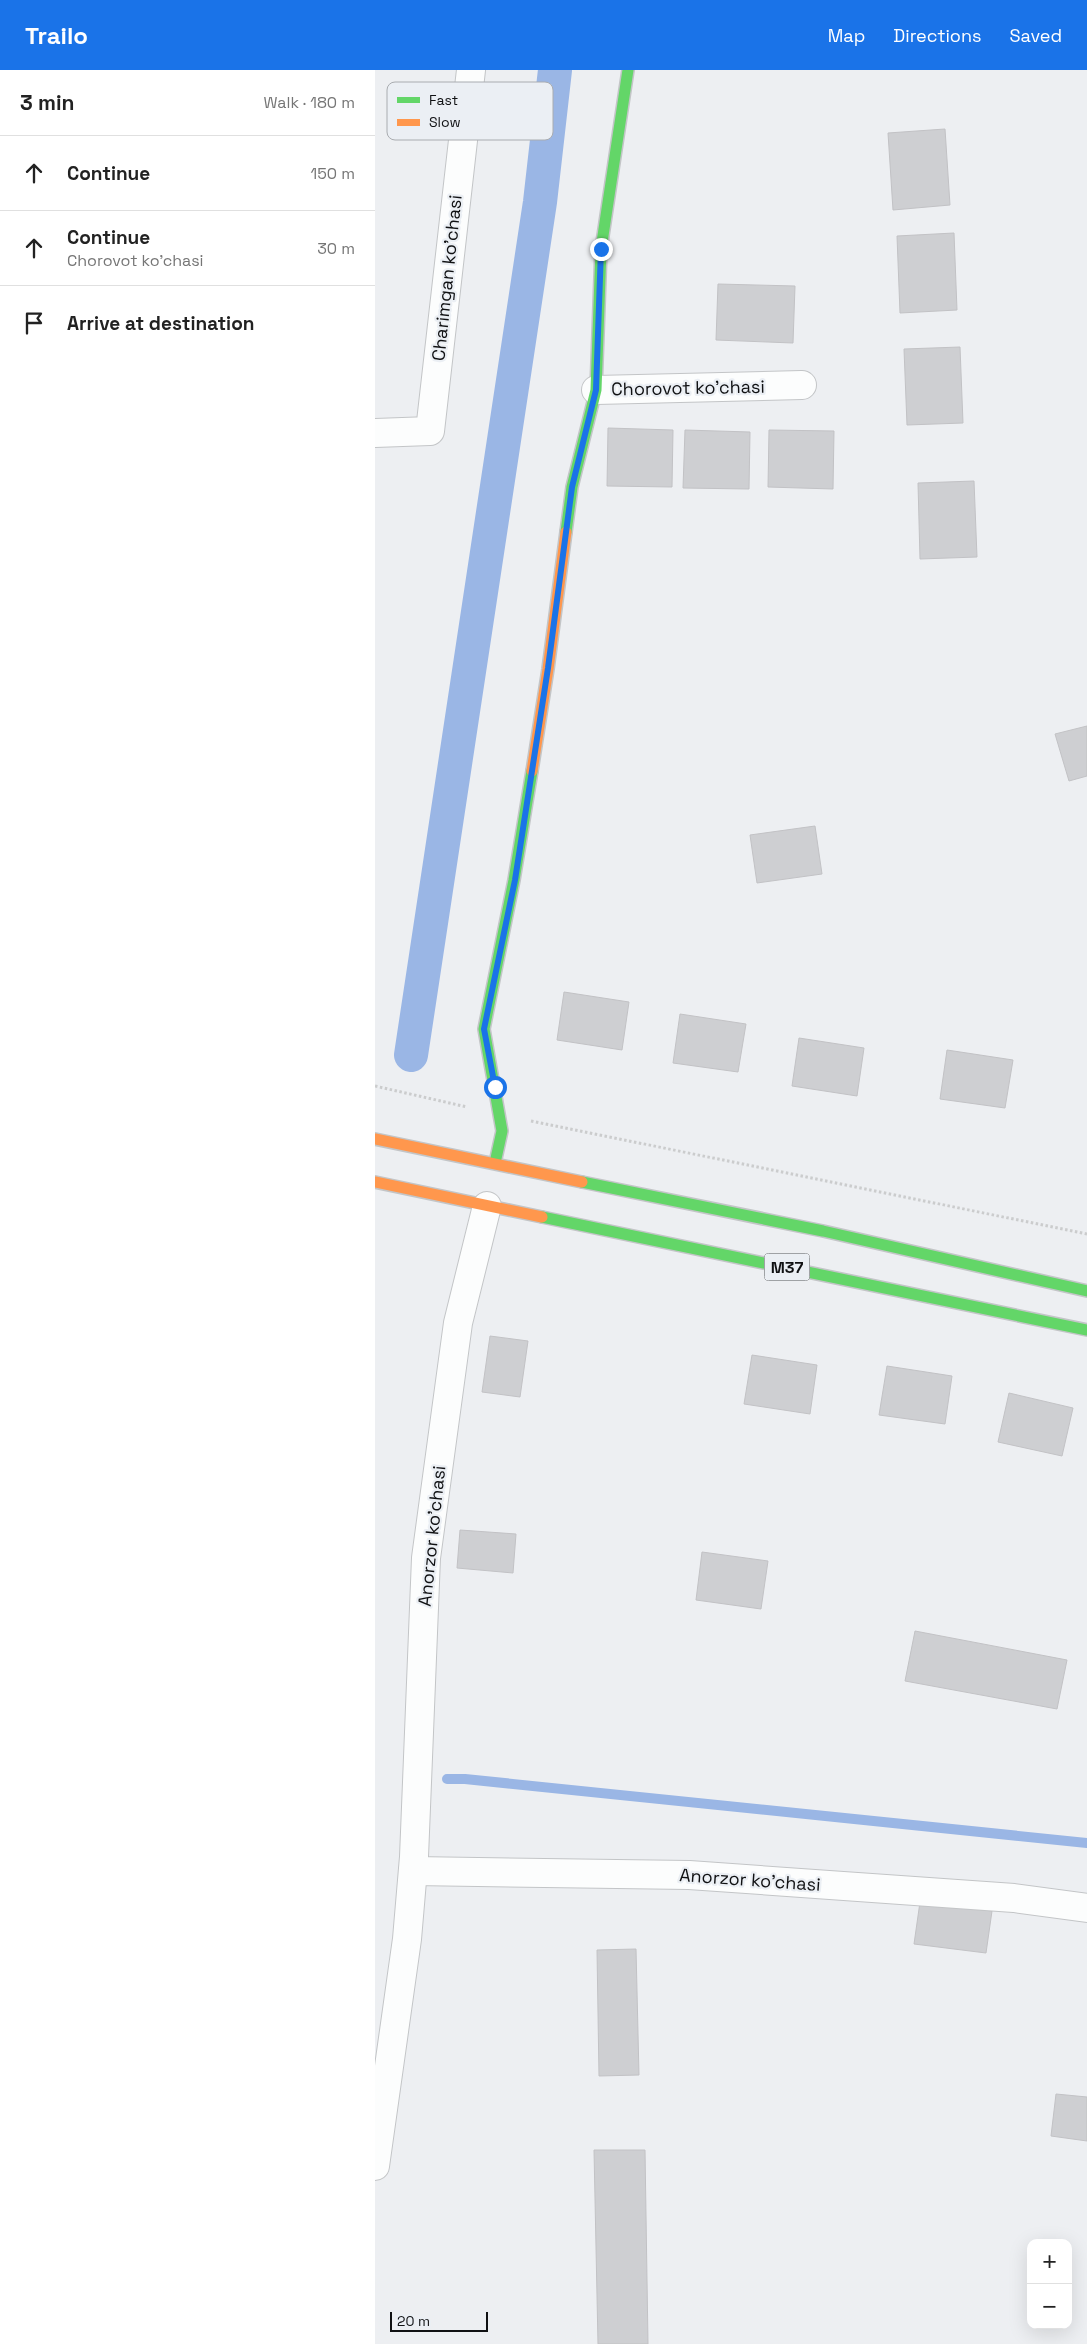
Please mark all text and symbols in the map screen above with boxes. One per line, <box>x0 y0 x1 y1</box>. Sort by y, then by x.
text: Trailo <box>25 20 88 51</box>
text: Map <box>828 24 865 47</box>
text: Directions <box>893 24 982 47</box>
text: Saved <box>1010 24 1062 47</box>
legend <box>387 82 553 140</box>
text: 3 min <box>20 89 75 116</box>
text: Fast <box>429 91 458 109</box>
text: Walk · 180 m <box>263 92 355 113</box>
text: Slow <box>429 113 461 131</box>
icon: ahead <box>20 159 48 187</box>
text: Continue <box>67 161 150 186</box>
text: 150 m <box>311 163 355 184</box>
street label: Charimgan ko'chasi <box>426 194 467 362</box>
text: Continue <box>67 225 150 250</box>
icon: ahead <box>20 234 48 262</box>
text: 30 m <box>317 238 355 259</box>
route end <box>590 238 613 261</box>
text: Chorovot ko'chasi <box>67 250 204 271</box>
icon: arrive <box>20 309 48 337</box>
text: Arrive at destination <box>67 311 255 336</box>
street label: Chorovot ko'chasi <box>611 375 765 400</box>
route start <box>484 1076 507 1099</box>
road number: M37 <box>765 1254 809 1280</box>
street label: Anorzor ko'chasi <box>413 1464 450 1608</box>
street label: Anorzor ko'chasi <box>679 1863 821 1896</box>
map controls <box>1027 2239 1072 2329</box>
button: + <box>1027 2239 1072 2284</box>
button: − <box>1027 2284 1072 2329</box>
scale bar <box>390 2309 487 2332</box>
text: 20 m <box>397 2312 430 2330</box>

